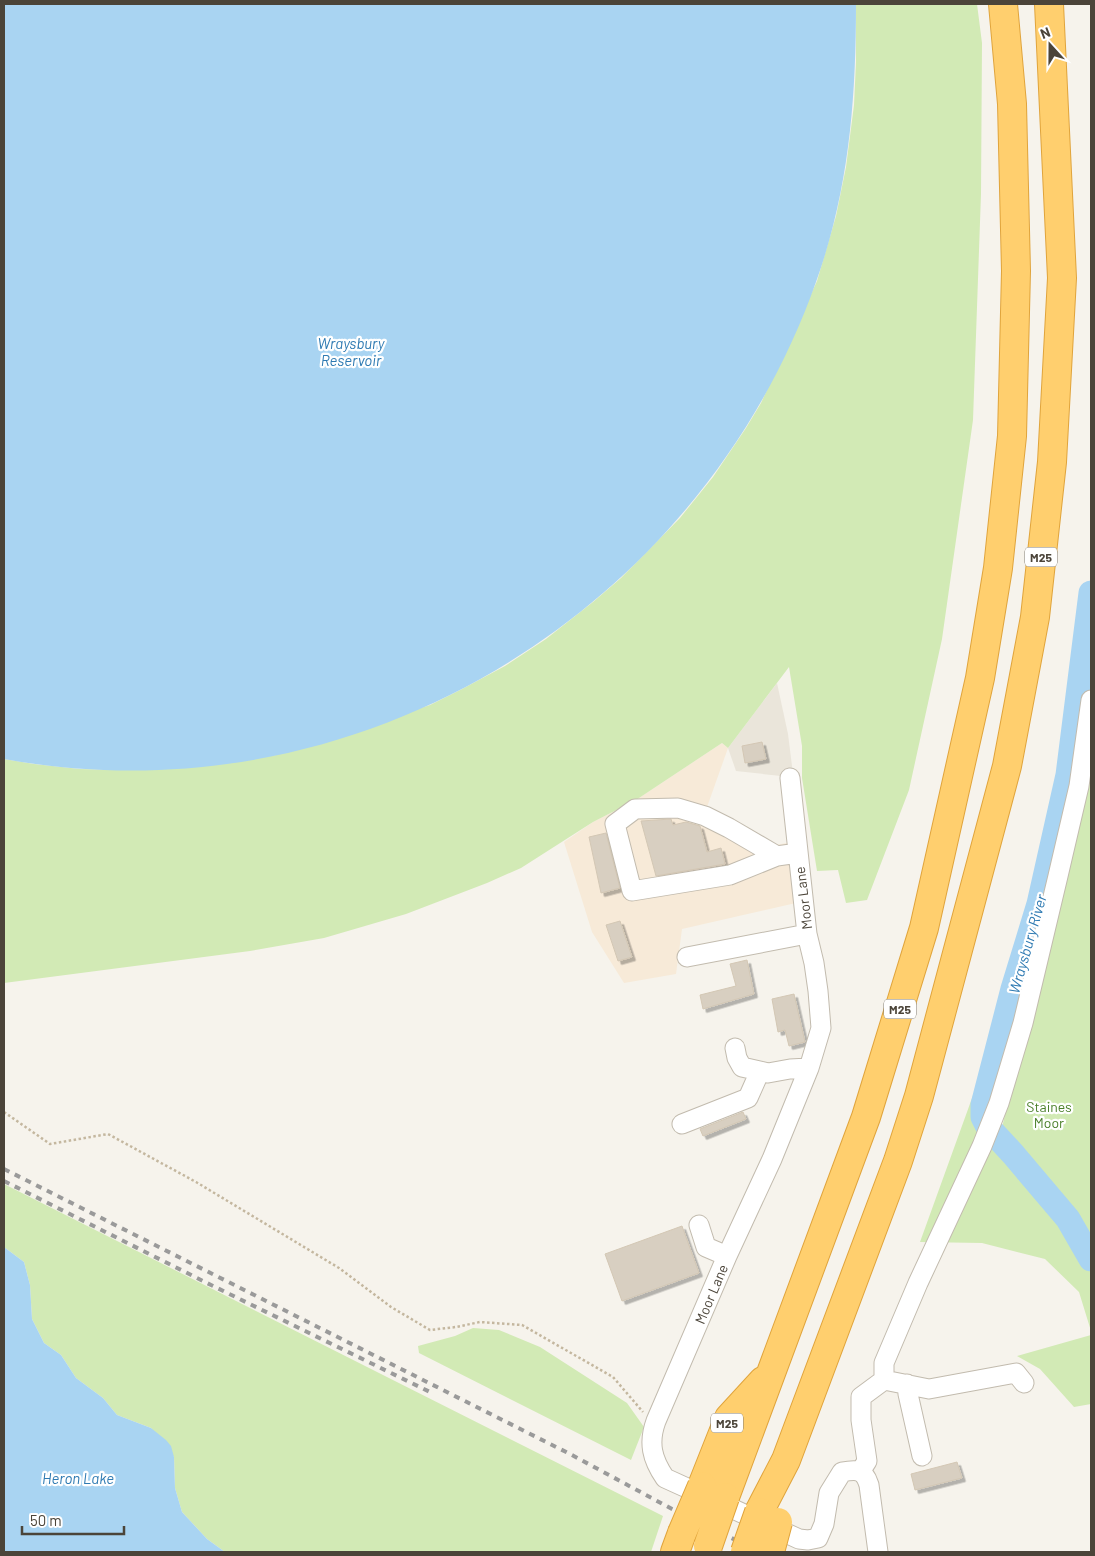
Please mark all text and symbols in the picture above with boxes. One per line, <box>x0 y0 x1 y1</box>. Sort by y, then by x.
north arrow <box>1025 20 1075 70</box>
text: N <box>1038 23 1053 42</box>
water label: Wraysbury Reservoir <box>317 334 386 369</box>
road number: M25 <box>1025 548 1057 566</box>
street label: Moor Lane <box>791 866 815 930</box>
water label: Wraysbury River <box>1004 892 1050 996</box>
road number: M25 <box>884 1000 916 1019</box>
park label: Staines Moor <box>1026 1098 1072 1131</box>
street label: Moor Lane <box>691 1262 731 1326</box>
road number: M25 <box>711 1414 743 1432</box>
water label: Heron Lake <box>42 1469 114 1487</box>
scale bar <box>22 1504 125 1536</box>
text: 50 m <box>30 1511 62 1529</box>

